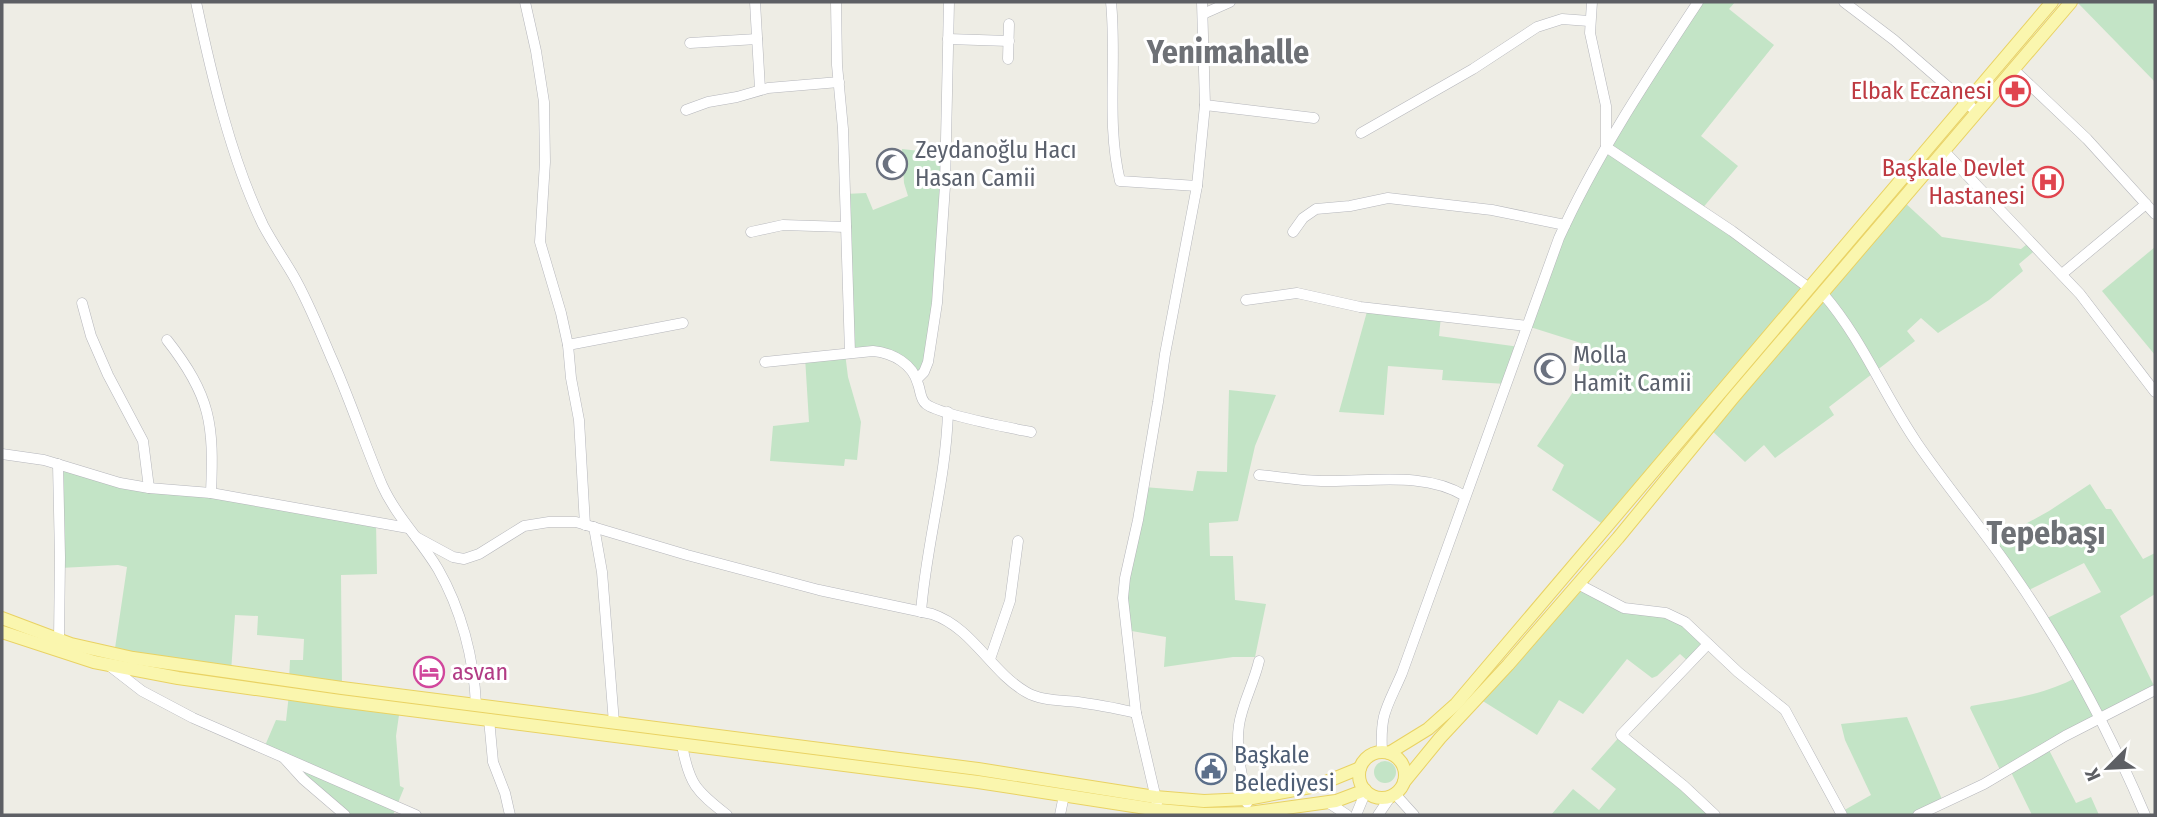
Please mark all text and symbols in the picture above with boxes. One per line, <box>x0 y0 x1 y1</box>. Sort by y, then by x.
district label: Yenimahalle <box>1146 33 1309 71</box>
pharmacy icon: Elbak Eczanesi <box>1998 74 2032 108</box>
place label: Elbak Eczanesi <box>1851 77 1992 105</box>
place label: Zeydanoğlu Hacı Hasan Camii <box>915 136 1077 192</box>
mosque icon: Zeydanoğlu Hacı Hasan Camii <box>875 147 909 181</box>
place label: Başkale Devlet Hastanesi <box>1882 154 2025 210</box>
hospital icon: Başkale Devlet Hastanesi <box>2031 165 2065 199</box>
place label: Molla Hamit Camii <box>1573 341 1692 397</box>
mosque icon: Molla Hamit Camii <box>1533 352 1567 386</box>
district label: Tepebaşı <box>1987 514 2105 553</box>
hotel icon: asvan <box>412 655 446 689</box>
place label: asvan <box>452 658 508 686</box>
north arrow <box>2073 733 2143 803</box>
place label: Başkale Belediyesi <box>1234 741 1335 797</box>
public building icon: Başkale Belediyesi <box>1194 752 1228 786</box>
text: K <box>2080 764 2106 784</box>

